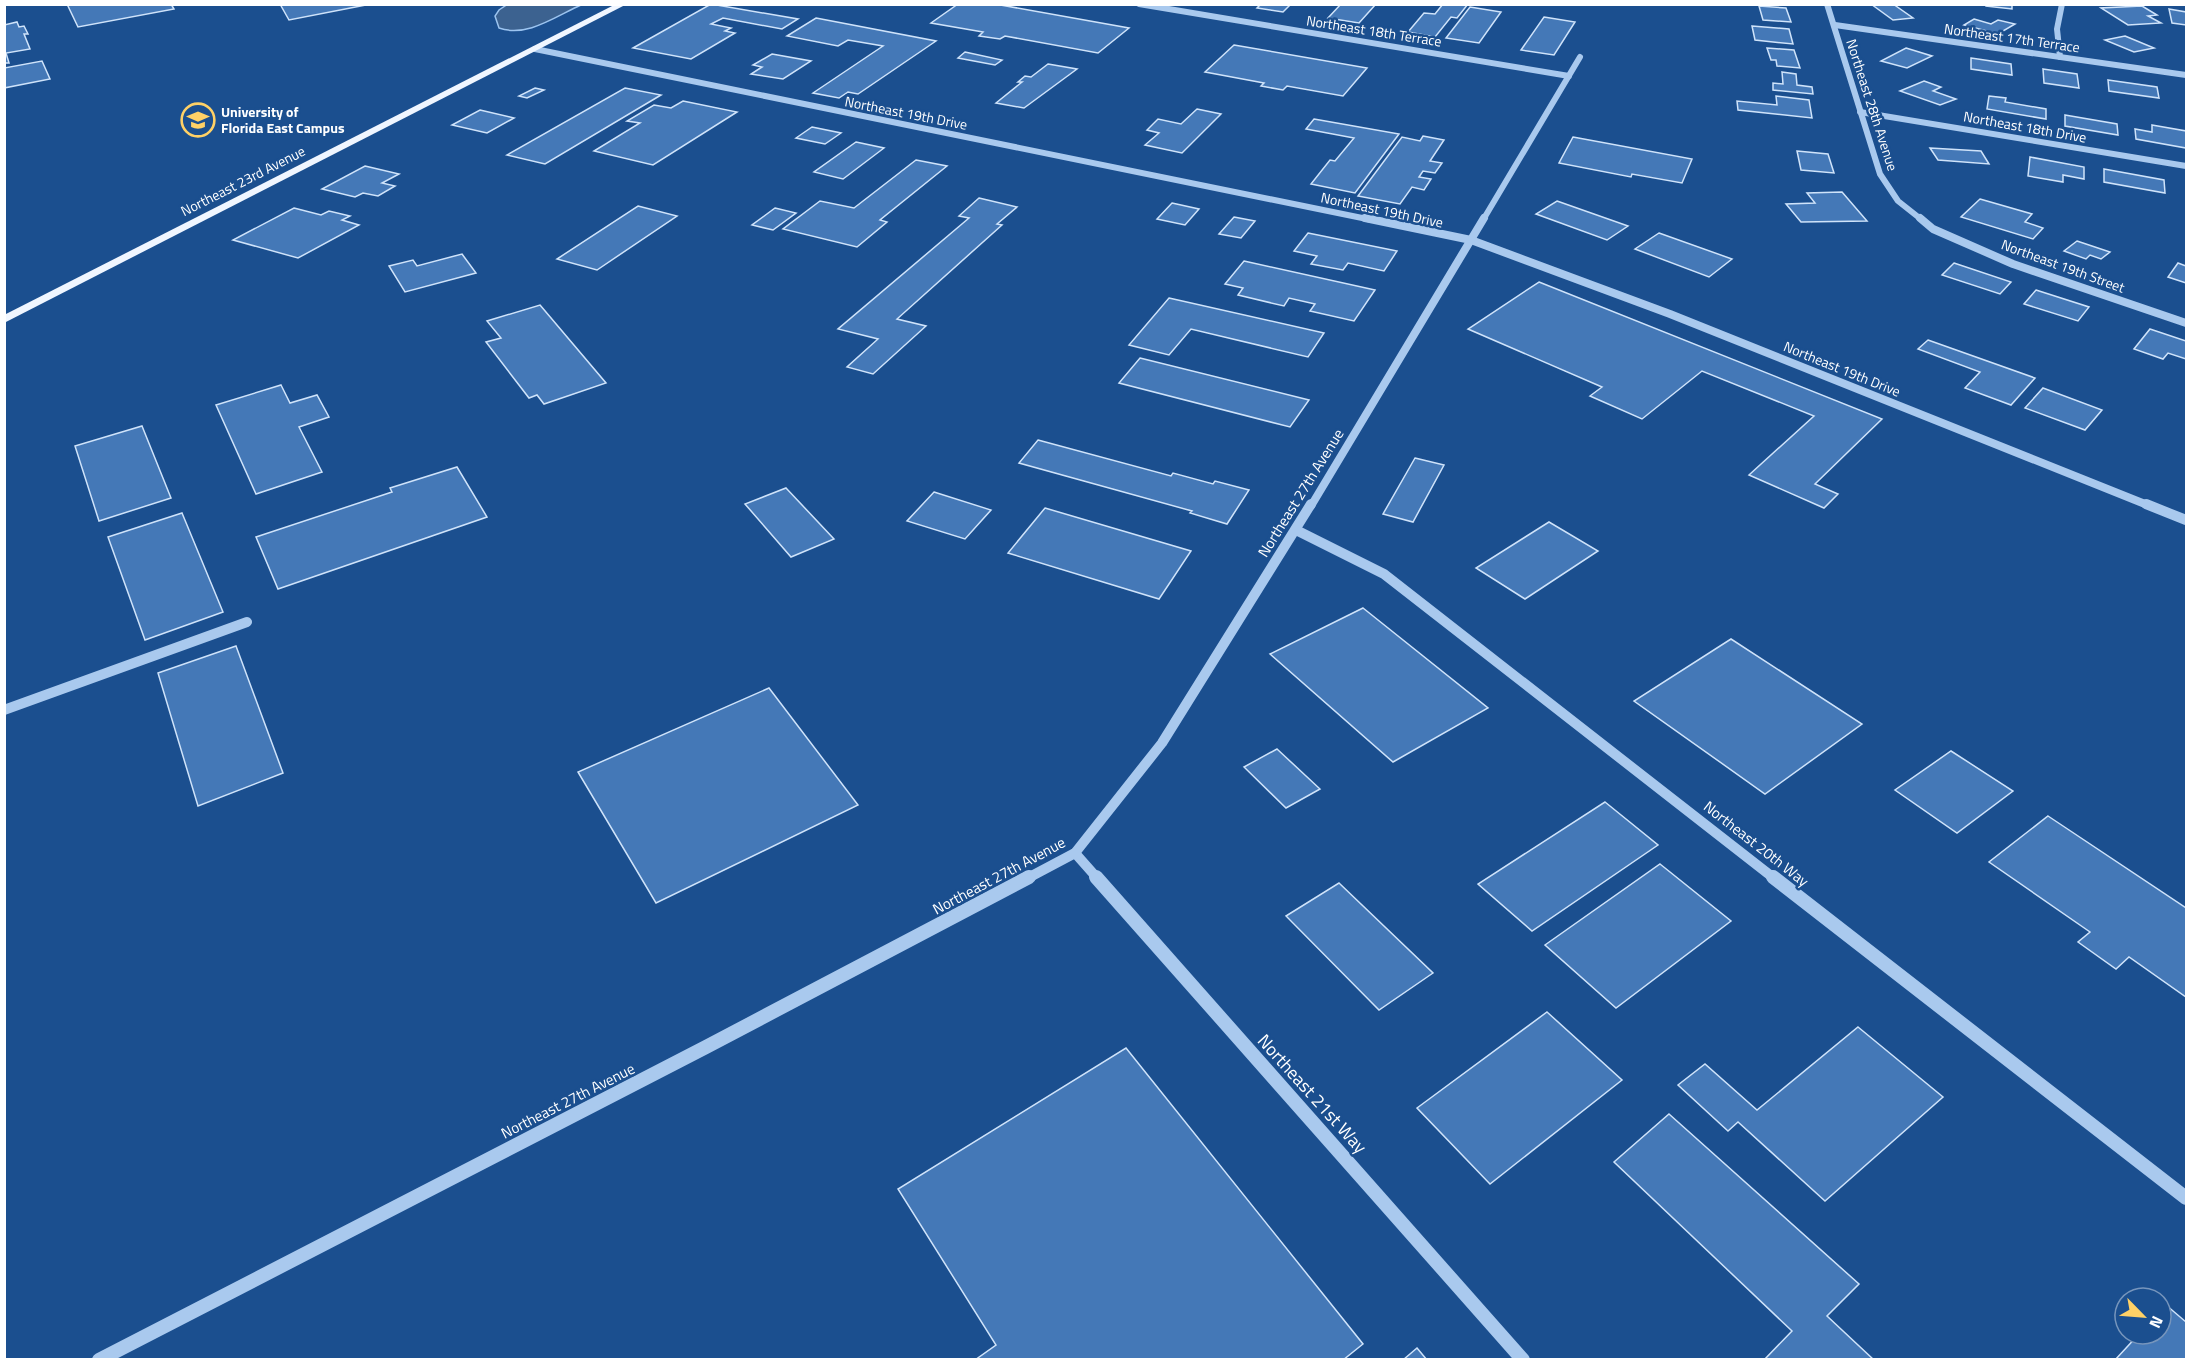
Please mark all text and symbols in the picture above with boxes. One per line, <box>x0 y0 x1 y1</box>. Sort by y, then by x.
street label: Northeast 18th Terrace <box>1305 9 1443 52</box>
street label: Northeast 17th Terrace <box>1943 18 2081 57</box>
street label: Northeast 28th Avenue <box>1841 36 1904 174</box>
street label: Northeast 19th Drive <box>843 90 969 135</box>
place label: University of Florida East Campus <box>221 101 345 138</box>
school or university icon: University of Florida East Campus <box>180 102 216 138</box>
street label: Northeast 18th Drive <box>1962 105 2088 148</box>
street label: Northeast 23rd Avenue <box>177 140 309 221</box>
street label: Northeast 19th Drive <box>1319 186 1445 233</box>
street label: Northeast 19th Street <box>1999 233 2128 298</box>
street label: Northeast 19th Drive <box>1781 335 1904 402</box>
street label: Northeast 27th Avenue <box>1252 424 1349 561</box>
street label: Northeast 20th Way <box>1699 795 1814 892</box>
street label: Northeast 27th Avenue <box>928 831 1069 920</box>
street label: Northeast 21st Way <box>1251 1028 1374 1160</box>
street label: Northeast 27th Avenue <box>497 1057 639 1144</box>
north arrow <box>2113 1286 2173 1346</box>
text: N <box>2143 1312 2170 1332</box>

